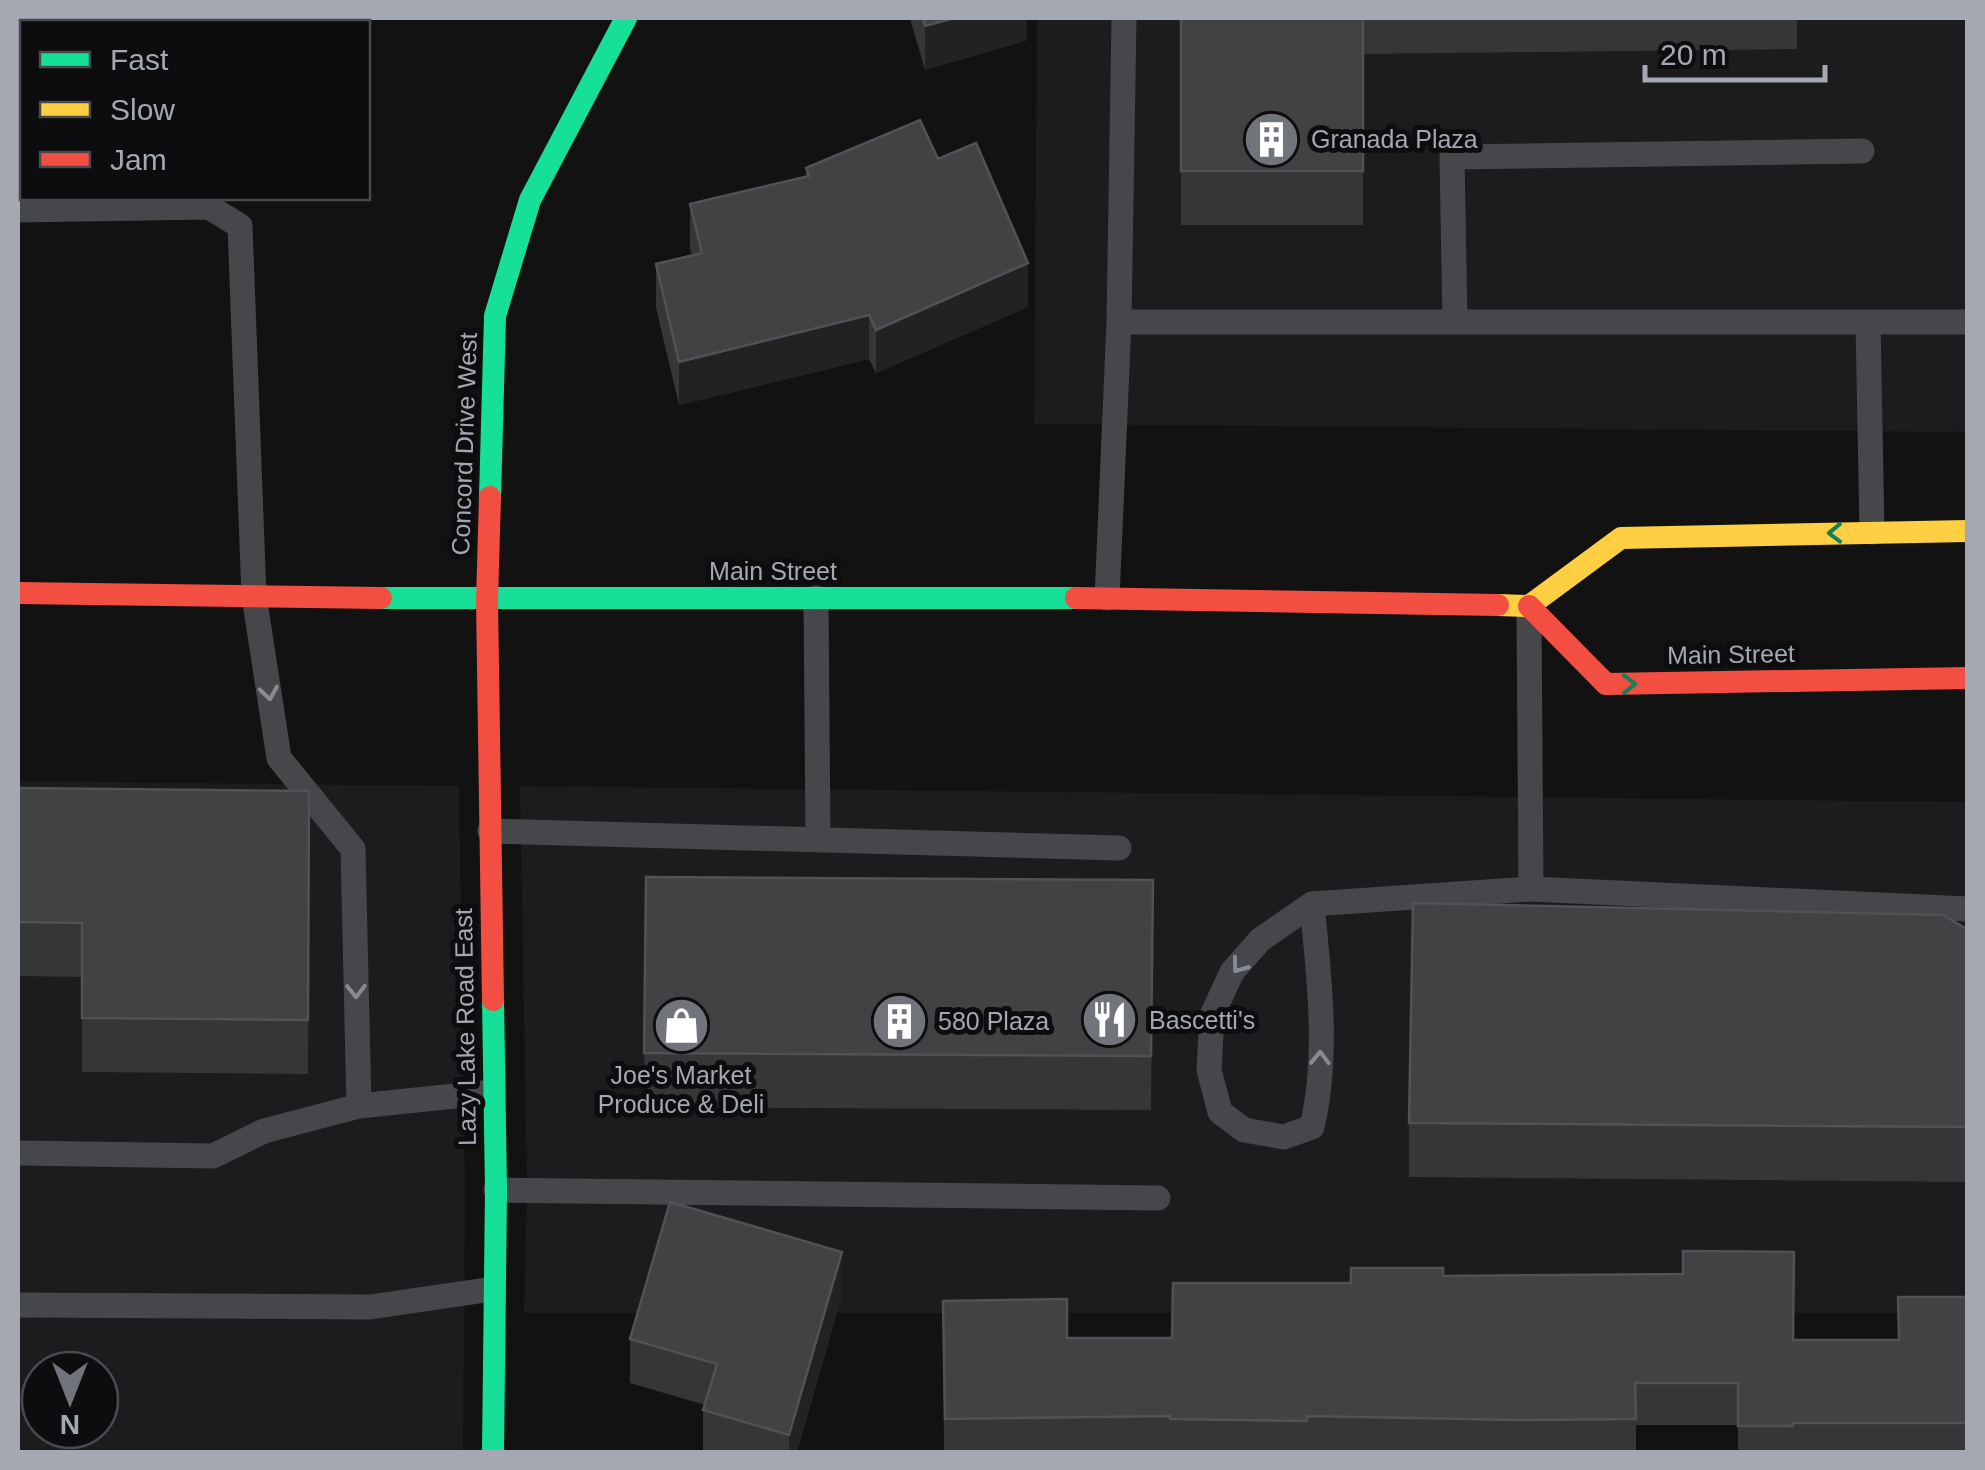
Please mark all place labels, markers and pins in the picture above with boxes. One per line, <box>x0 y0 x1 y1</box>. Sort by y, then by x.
building icon: Granada Plaza <box>1242 109 1302 169</box>
place label: Granada Plaza <box>1311 125 1478 153</box>
restaurant icon: Bascetti's <box>1080 990 1140 1050</box>
building icon: 580 Plaza <box>869 991 929 1051</box>
shop icon: Joe's Market Produce & Deli <box>651 996 711 1056</box>
place label: Bascetti's <box>1149 1006 1255 1034</box>
place label: 580 Plaza <box>938 1007 1049 1035</box>
place label: Joe's Market Produce & Deli <box>598 1061 764 1118</box>

